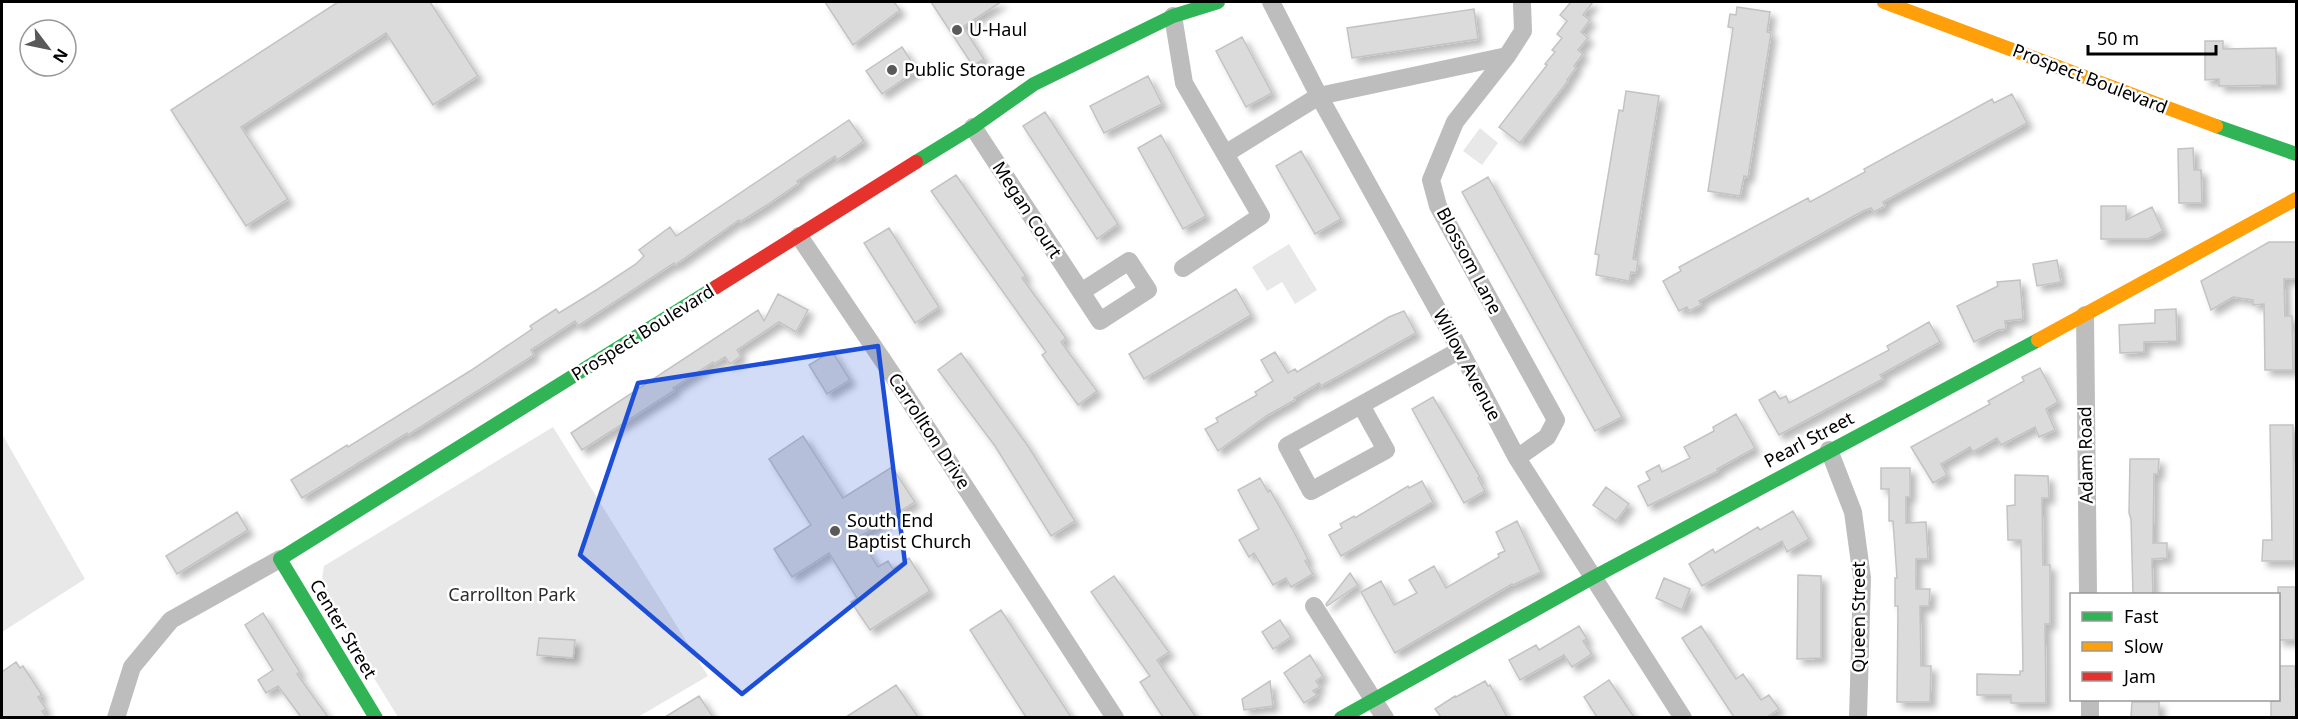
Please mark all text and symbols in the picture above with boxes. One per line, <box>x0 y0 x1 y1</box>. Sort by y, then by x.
place label: U-Haul <box>969 17 1027 41</box>
north arrow <box>18 18 78 78</box>
scale bar <box>2088 18 2216 56</box>
marker: U-Haul <box>950 23 964 37</box>
text: 50 m <box>2097 26 2139 50</box>
street label: Prospect Boulevard <box>2009 37 2171 119</box>
text: N <box>48 45 73 67</box>
place label: Public Storage <box>904 57 1025 81</box>
marker: Public Storage <box>885 63 899 77</box>
street label: Megan Court <box>988 156 1068 263</box>
street label: Blossom Lane <box>1432 203 1508 318</box>
street label: Prospect Boulevard <box>567 279 718 386</box>
street label: Willow Avenue <box>1428 304 1507 425</box>
street label: Carrollton Drive <box>883 368 976 493</box>
street label: Pearl Street <box>1760 405 1858 473</box>
street label: Adam Road <box>2072 406 2098 504</box>
place label: South End Baptist Church <box>847 508 971 553</box>
marker: South End Baptist Church <box>828 524 842 538</box>
street label: Queen Street <box>1846 561 1870 673</box>
street label: Center Street <box>305 574 383 683</box>
park label: Carrollton Park <box>448 582 576 606</box>
legend <box>2070 593 2280 701</box>
text: Fast <box>2124 604 2159 628</box>
text: Slow <box>2124 634 2163 658</box>
text: Jam <box>2122 664 2156 688</box>

